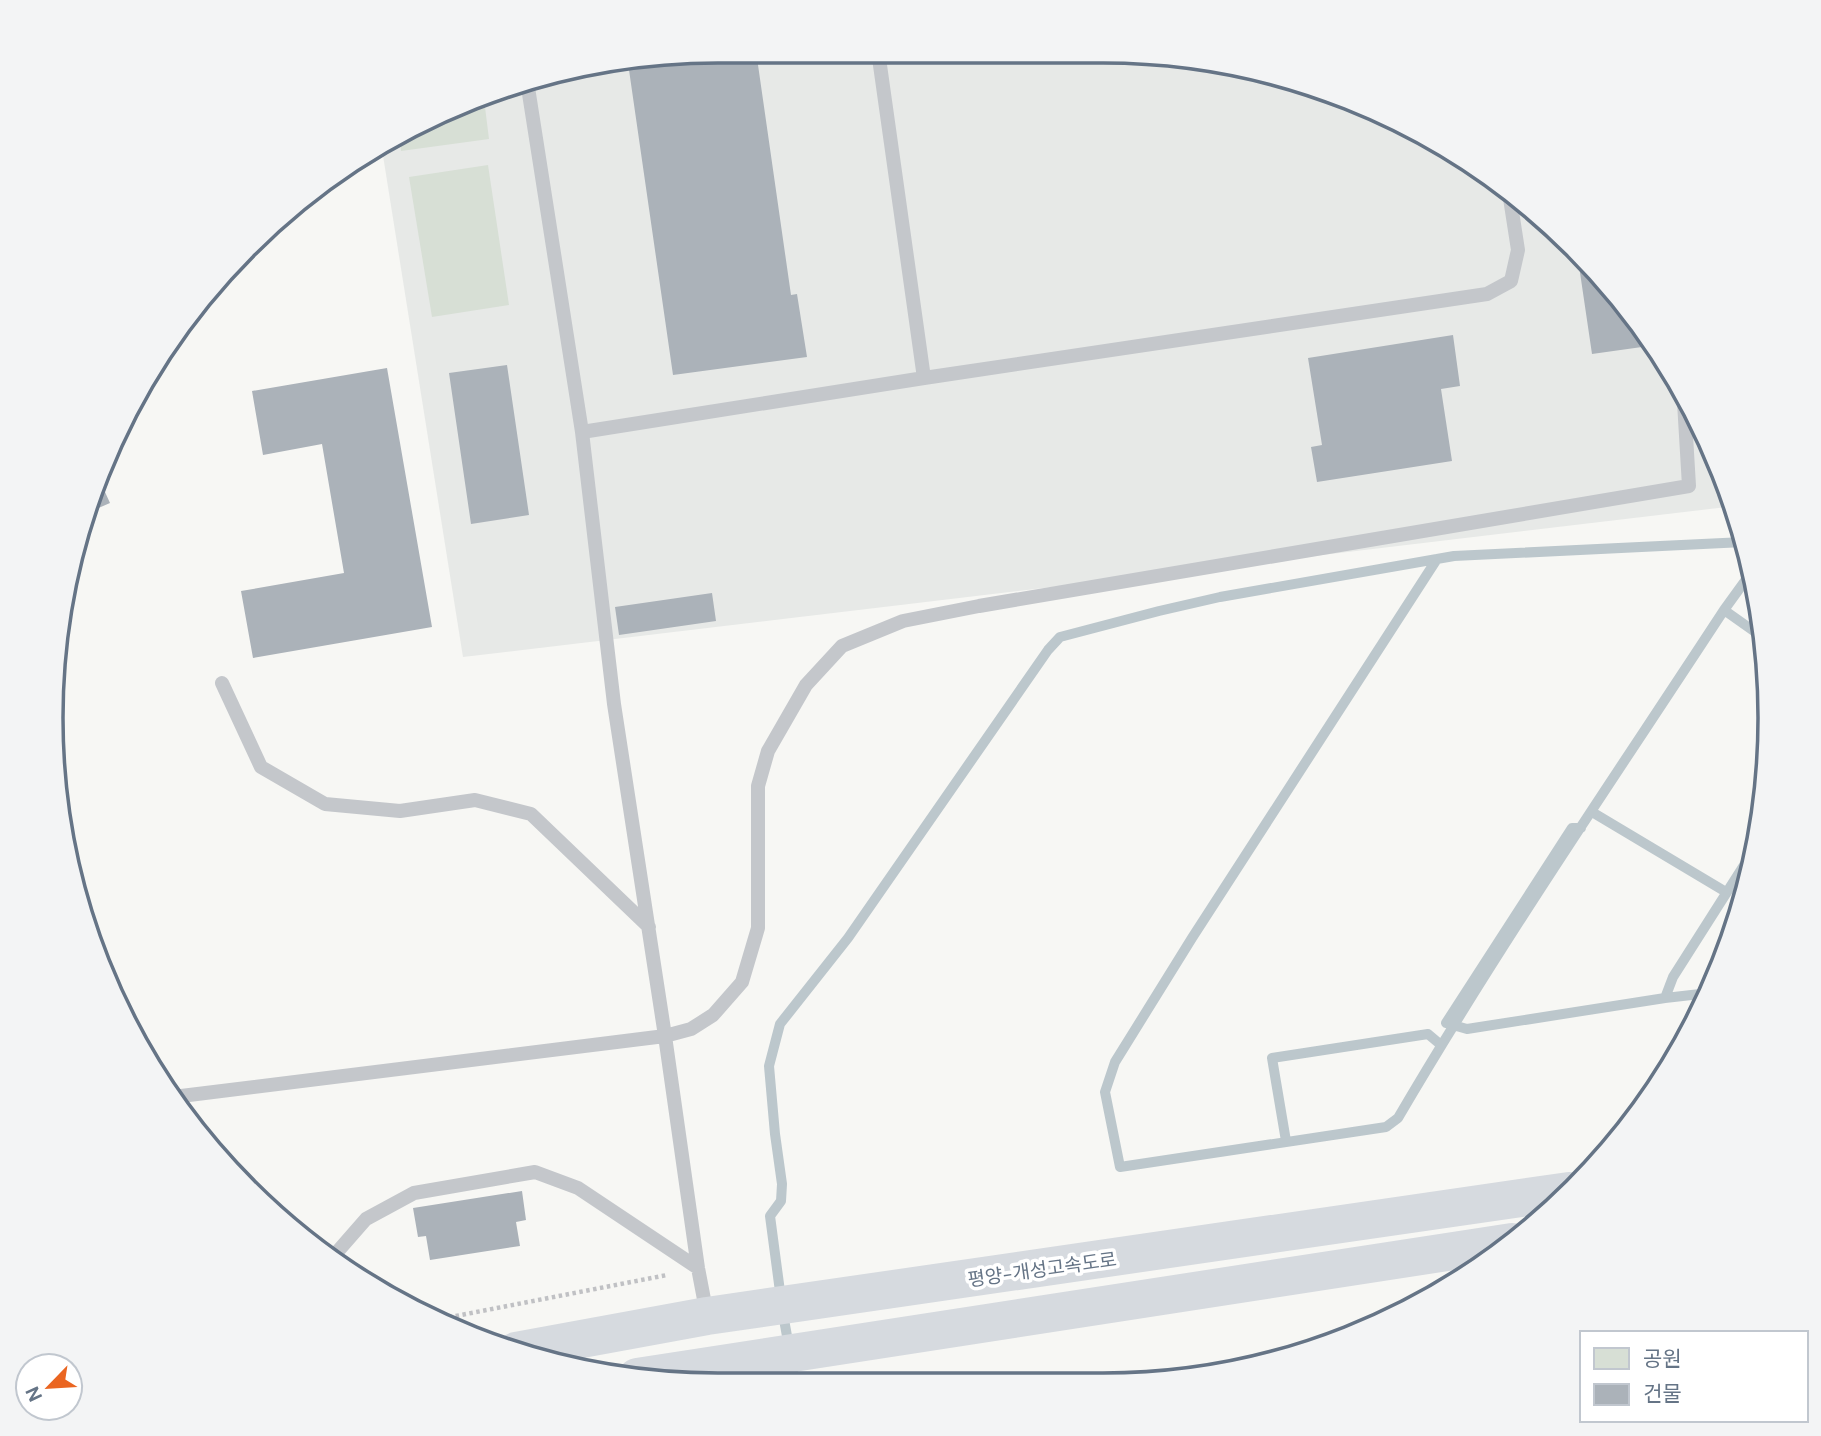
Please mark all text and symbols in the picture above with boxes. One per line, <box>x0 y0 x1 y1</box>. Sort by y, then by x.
street label: 평양-개성고속도로 <box>966 1247 1118 1292</box>
legend <box>1580 1331 1807 1422</box>
text: 공원 <box>1643 1345 1682 1373</box>
north arrow <box>14 1352 84 1422</box>
text: 건물 <box>1643 1380 1682 1408</box>
text: N <box>20 1382 48 1406</box>

